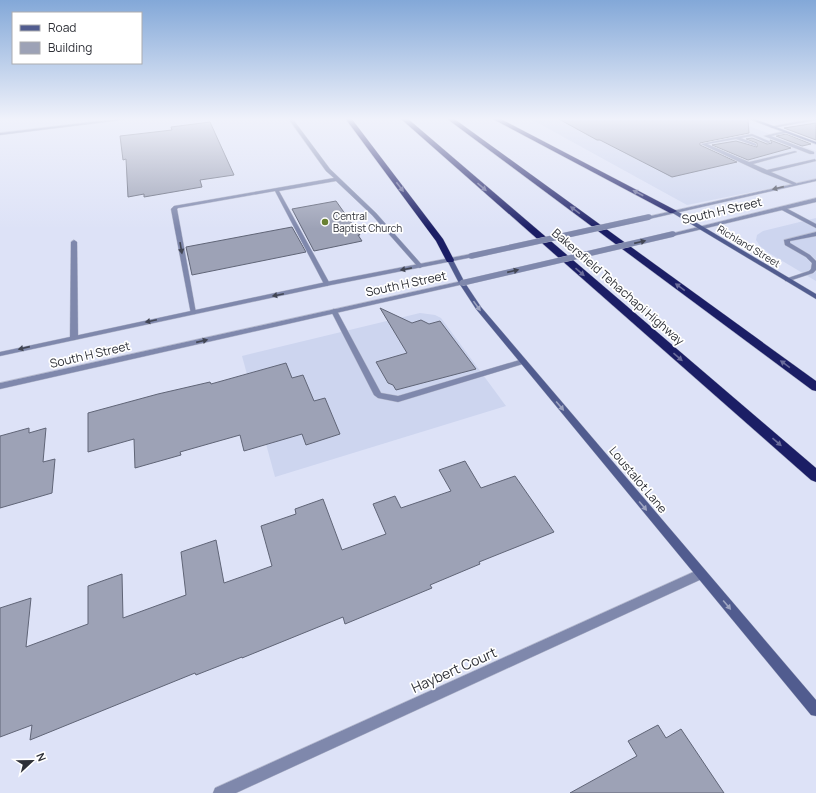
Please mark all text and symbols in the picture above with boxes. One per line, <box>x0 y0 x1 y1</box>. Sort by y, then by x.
legend <box>12 12 142 64</box>
text: Road <box>48 19 76 36</box>
text: Building <box>48 39 92 56</box>
one-way arrow <box>395 182 404 193</box>
one-way arrow <box>476 182 487 191</box>
one-way arrow <box>772 186 784 192</box>
one-way arrow <box>633 190 644 196</box>
street label: South H Street <box>680 193 764 228</box>
one-way arrow <box>570 206 580 214</box>
place label: Central Baptist Church <box>333 209 402 235</box>
marker: Central Baptist Church <box>320 217 330 227</box>
street label: Richland Street <box>715 222 783 270</box>
street label: Bakersfield Tehachapi Highway <box>548 224 689 349</box>
one-way arrow <box>634 238 646 244</box>
one-way arrow <box>178 242 184 254</box>
one-way arrow <box>400 266 412 272</box>
street label: South H Street <box>364 267 448 300</box>
one-way arrow <box>575 267 585 276</box>
one-way arrow <box>507 268 519 274</box>
one-way arrow <box>674 283 685 291</box>
one-way arrow <box>272 292 284 298</box>
one-way arrow <box>473 300 481 311</box>
one-way arrow <box>145 319 157 325</box>
street label: South H Street <box>48 337 132 372</box>
one-way arrow <box>196 337 208 343</box>
one-way arrow <box>18 346 30 352</box>
one-way arrow <box>673 352 684 361</box>
one-way arrow <box>779 360 790 368</box>
one-way arrow <box>555 400 564 411</box>
one-way arrow <box>772 437 782 446</box>
street label: Loustalot Lane <box>605 443 671 517</box>
one-way arrow <box>639 500 648 511</box>
one-way arrow <box>722 600 731 610</box>
street label: Haybert Court <box>408 642 500 697</box>
north arrow <box>12 741 52 781</box>
text: N <box>33 751 50 764</box>

